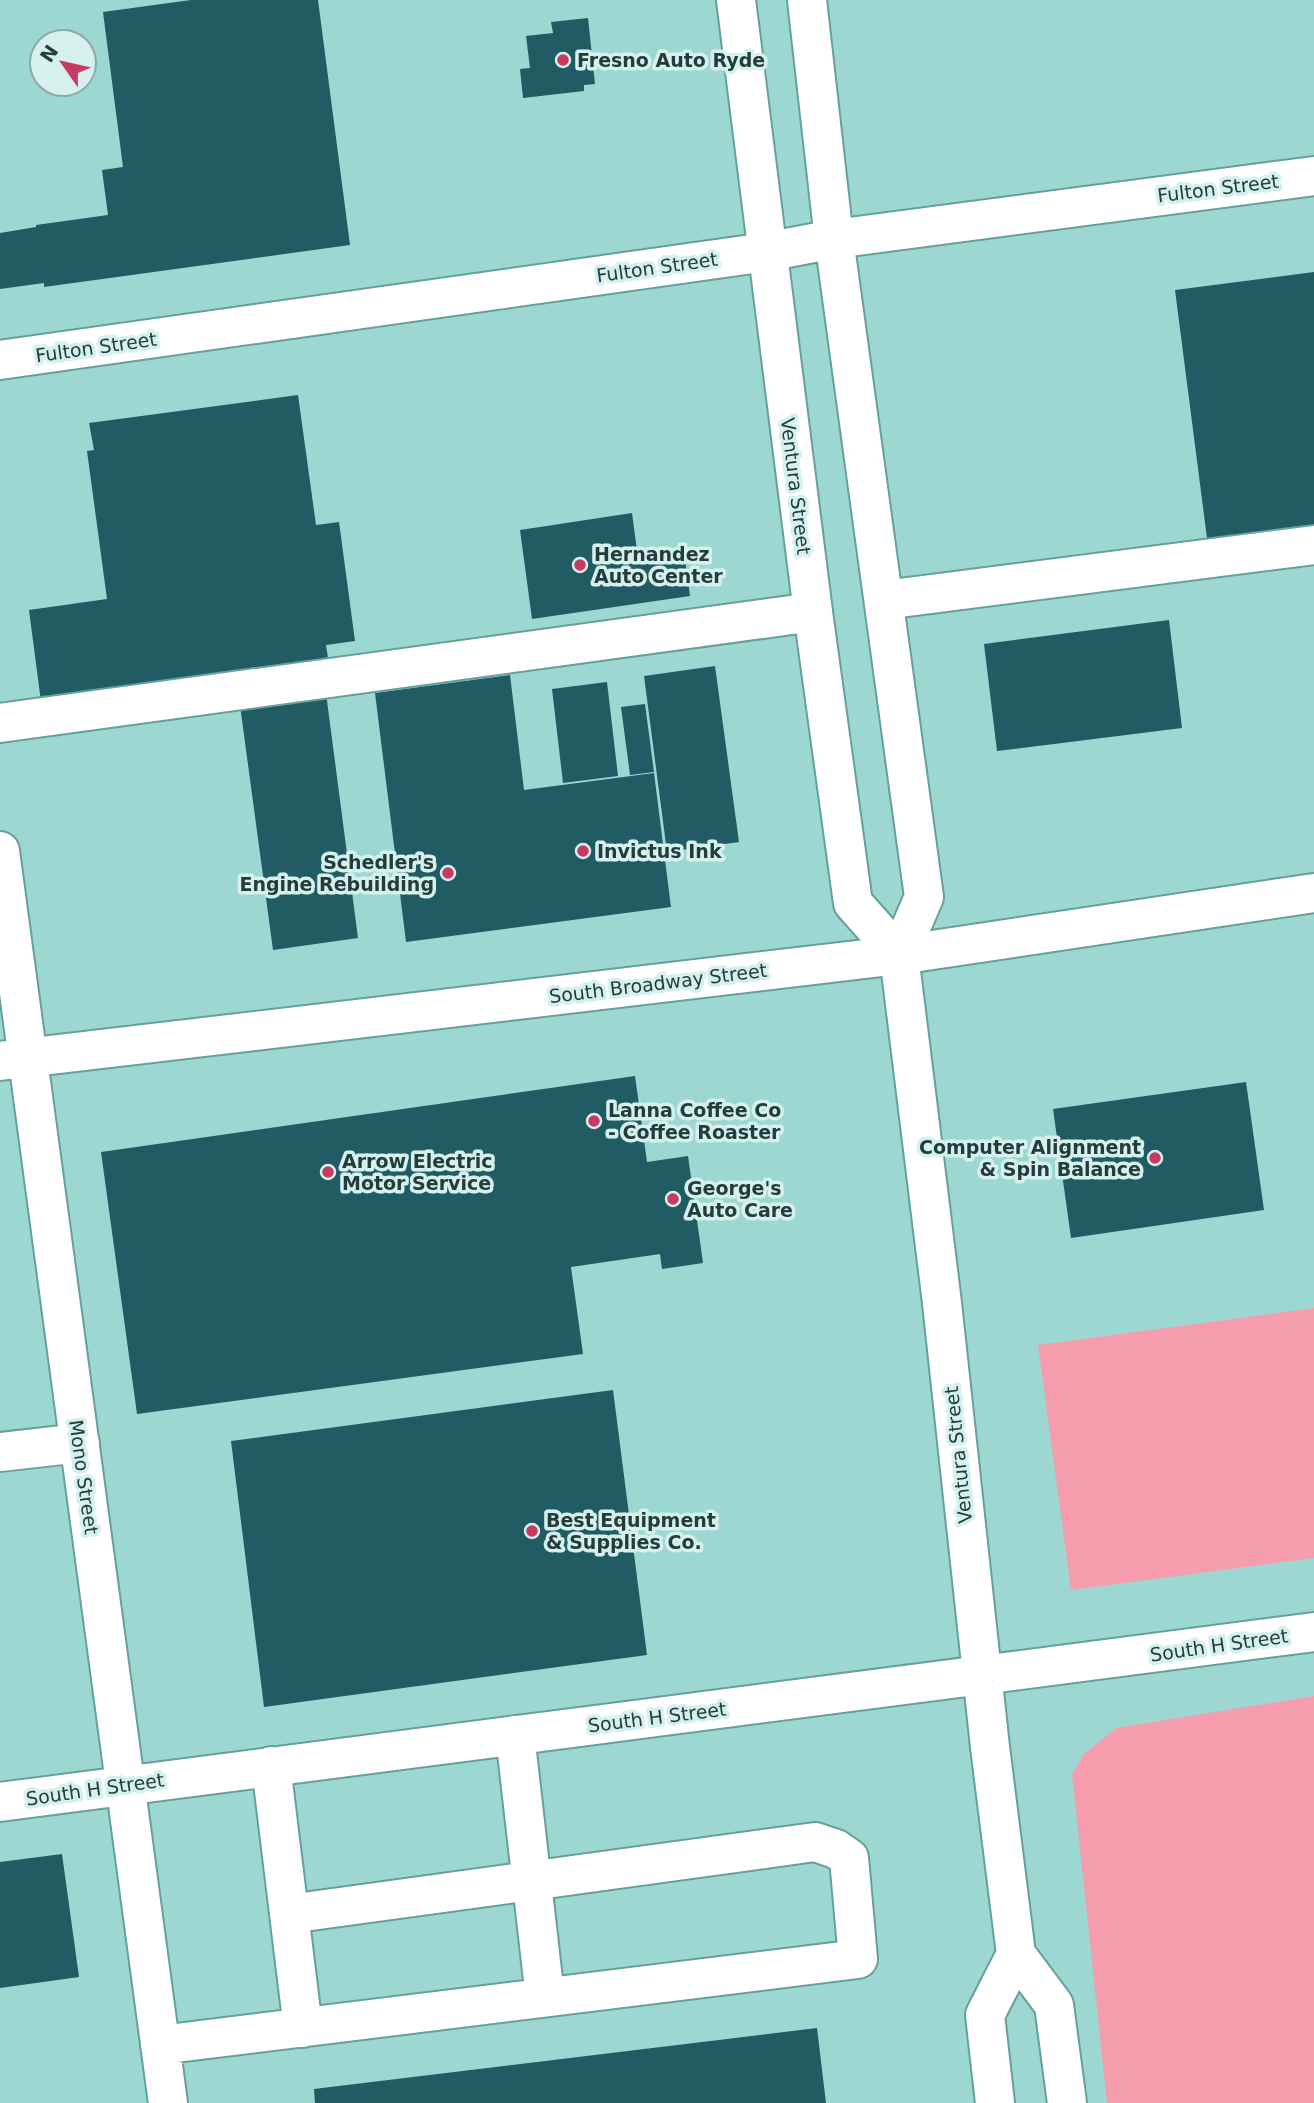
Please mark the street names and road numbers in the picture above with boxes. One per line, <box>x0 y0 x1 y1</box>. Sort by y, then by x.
street label: Fulton Street <box>1156 170 1280 206</box>
street label: Fulton Street <box>595 248 719 286</box>
street label: Fulton Street <box>34 328 158 366</box>
street label: Ventura Street <box>777 416 815 556</box>
street label: South Broadway Street <box>548 959 768 1007</box>
street label: Ventura Street <box>940 1385 976 1525</box>
street label: Mono Street <box>65 1418 103 1536</box>
street label: South H Street <box>1148 1624 1290 1666</box>
street label: South H Street <box>587 1698 727 1736</box>
street label: South H Street <box>24 1768 166 1810</box>

